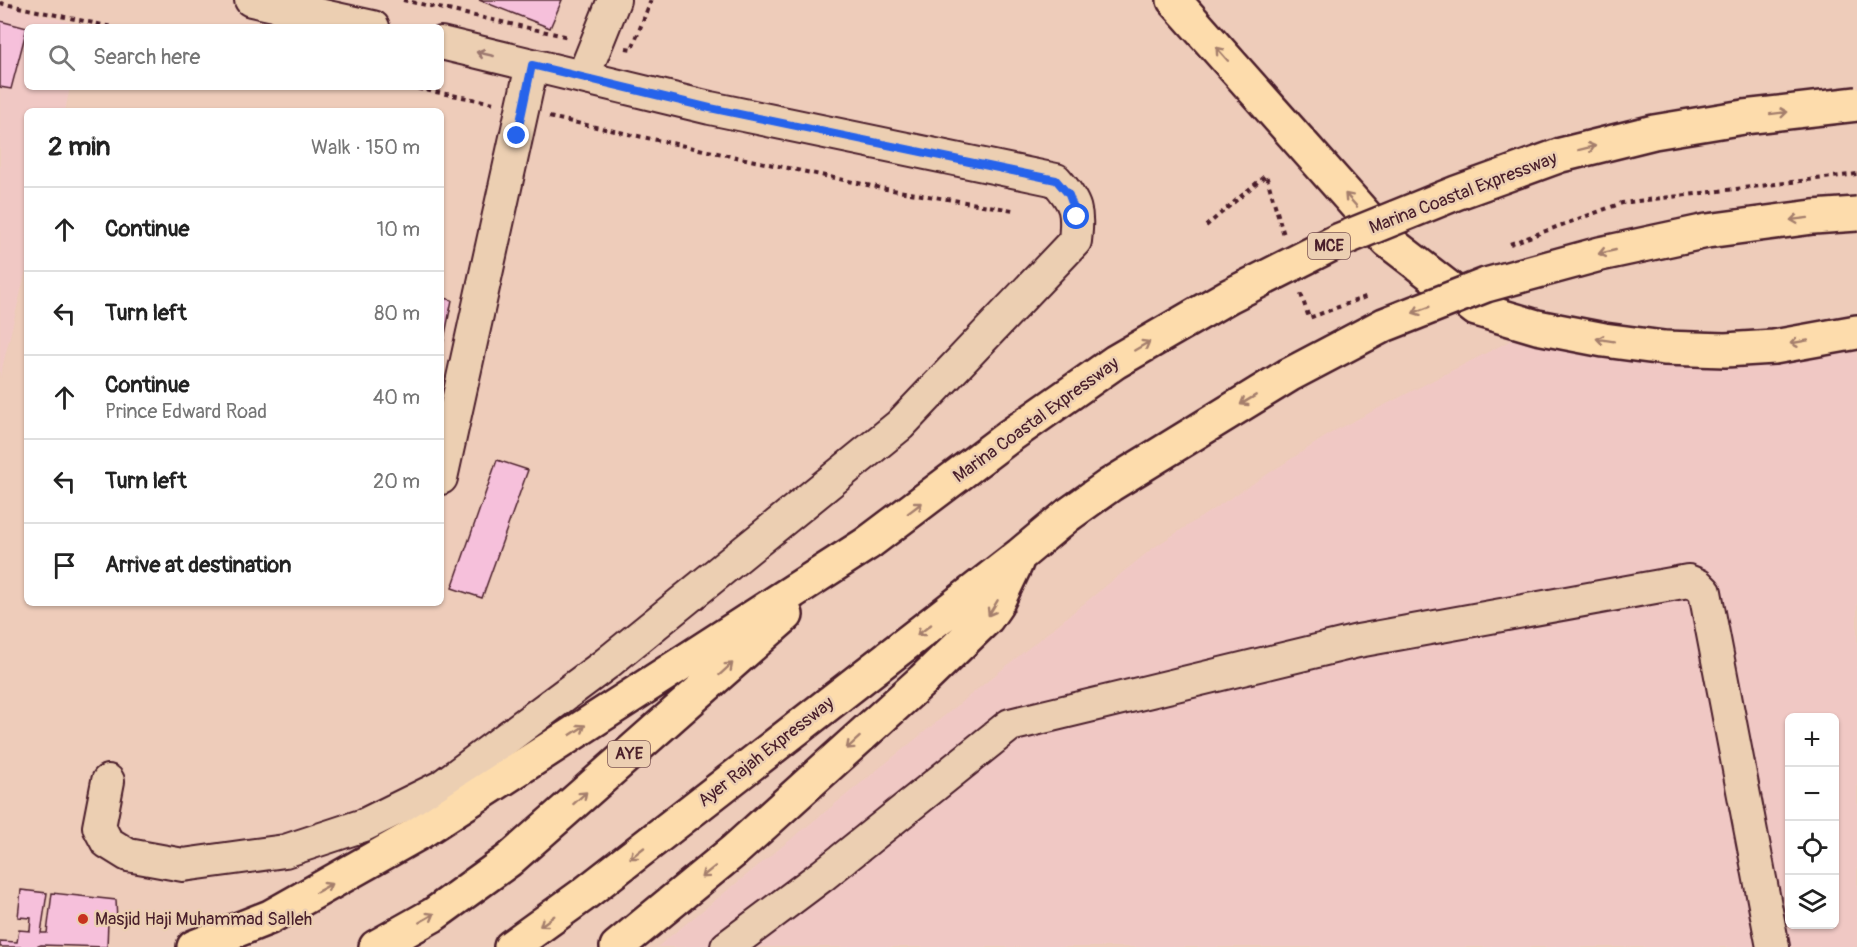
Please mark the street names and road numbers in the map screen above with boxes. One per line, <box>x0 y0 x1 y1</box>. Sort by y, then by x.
street label: Marina Coastal Expressway <box>1366 146 1561 239</box>
road number: MCE <box>1308 233 1350 259</box>
street label: Marina Coastal Expressway <box>949 352 1124 488</box>
street label: Ayer Rajah Expressway <box>693 691 839 812</box>
road number: AYE <box>608 741 650 767</box>

